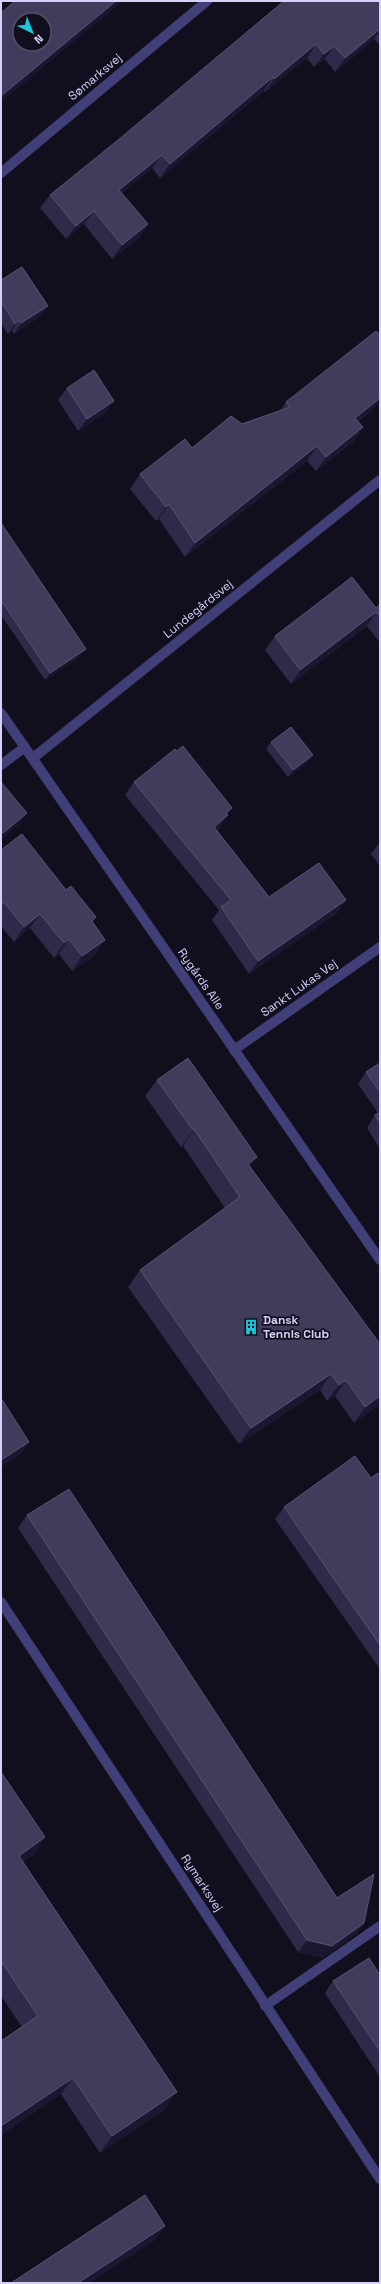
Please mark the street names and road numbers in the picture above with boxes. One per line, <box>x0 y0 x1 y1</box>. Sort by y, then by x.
street label: Sømarksvej <box>65 50 125 104</box>
street label: Lundegårdsvej <box>160 576 236 642</box>
street label: Rygårds Alle <box>174 945 228 1013</box>
street label: Sankt Lukas Vej <box>258 956 340 1020</box>
street label: Rymarksvej <box>177 1851 227 1915</box>

